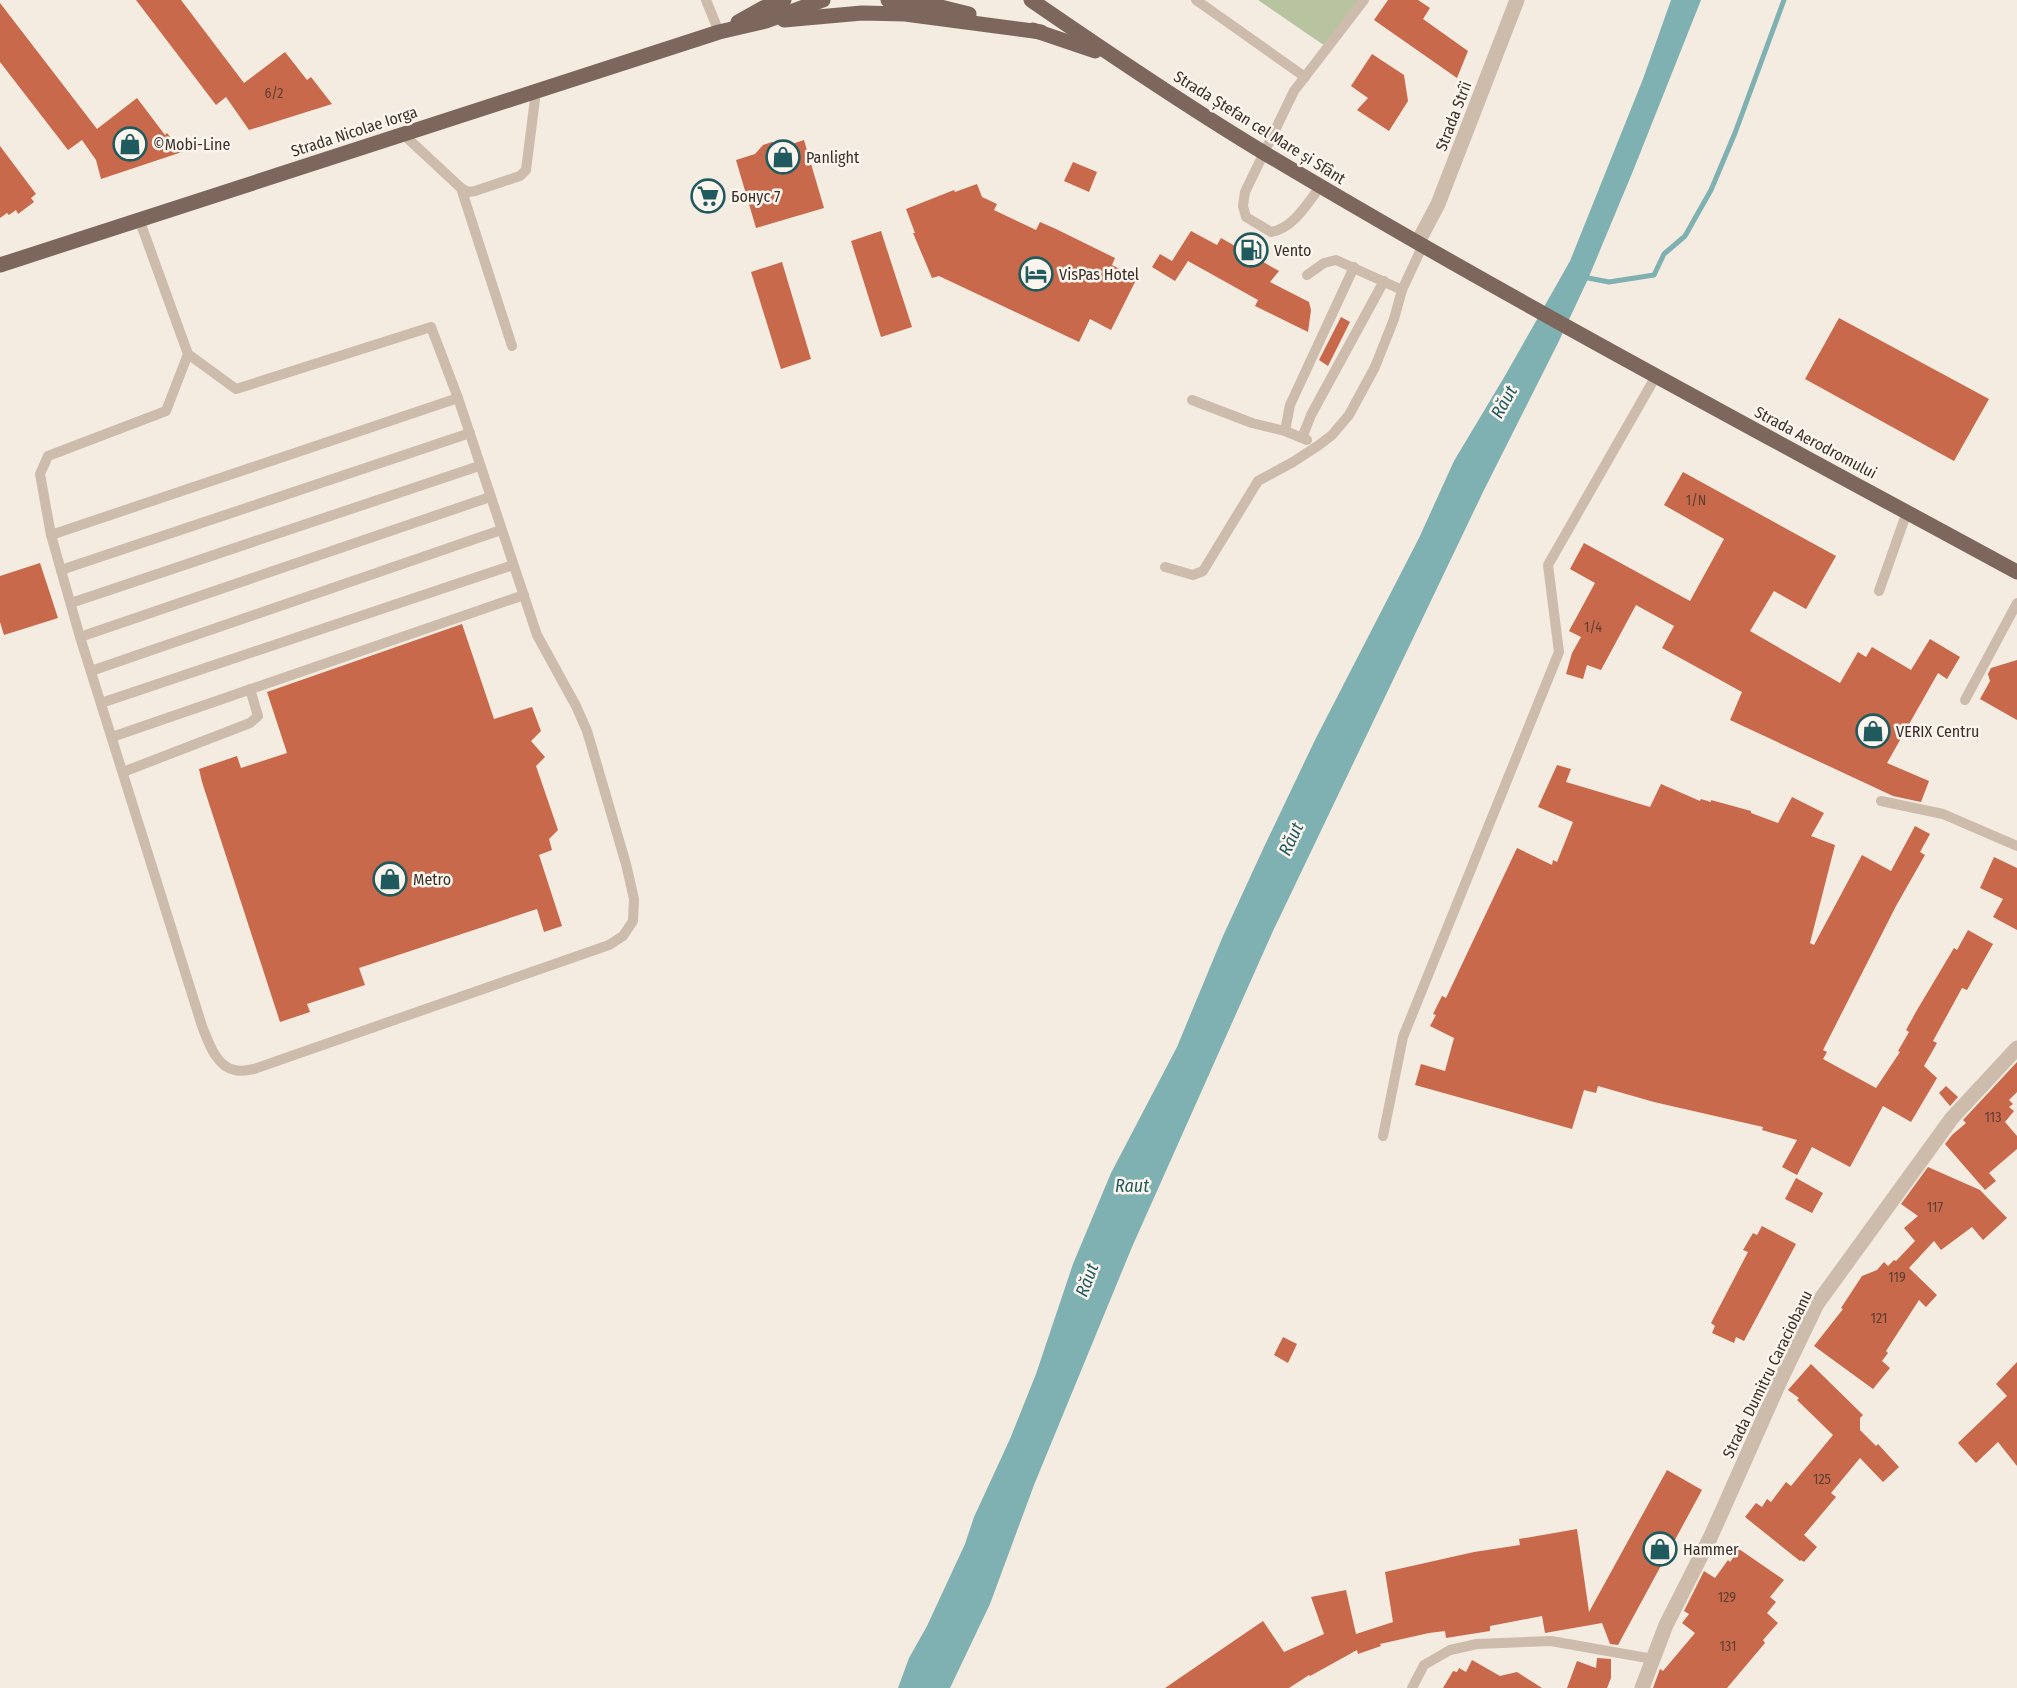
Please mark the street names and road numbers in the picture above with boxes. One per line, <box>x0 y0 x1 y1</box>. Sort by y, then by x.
street label: Strada Ștefan cel Mare și Sfânt <box>1170 67 1350 189</box>
street label: Strada Strîi <box>1431 79 1475 154</box>
street label: Strada Nicolae Iorga <box>289 102 420 161</box>
street label: Strada Aerodromului <box>1751 402 1880 483</box>
street label: Strada Dumitru Caraciobanu <box>1719 1287 1816 1461</box>

